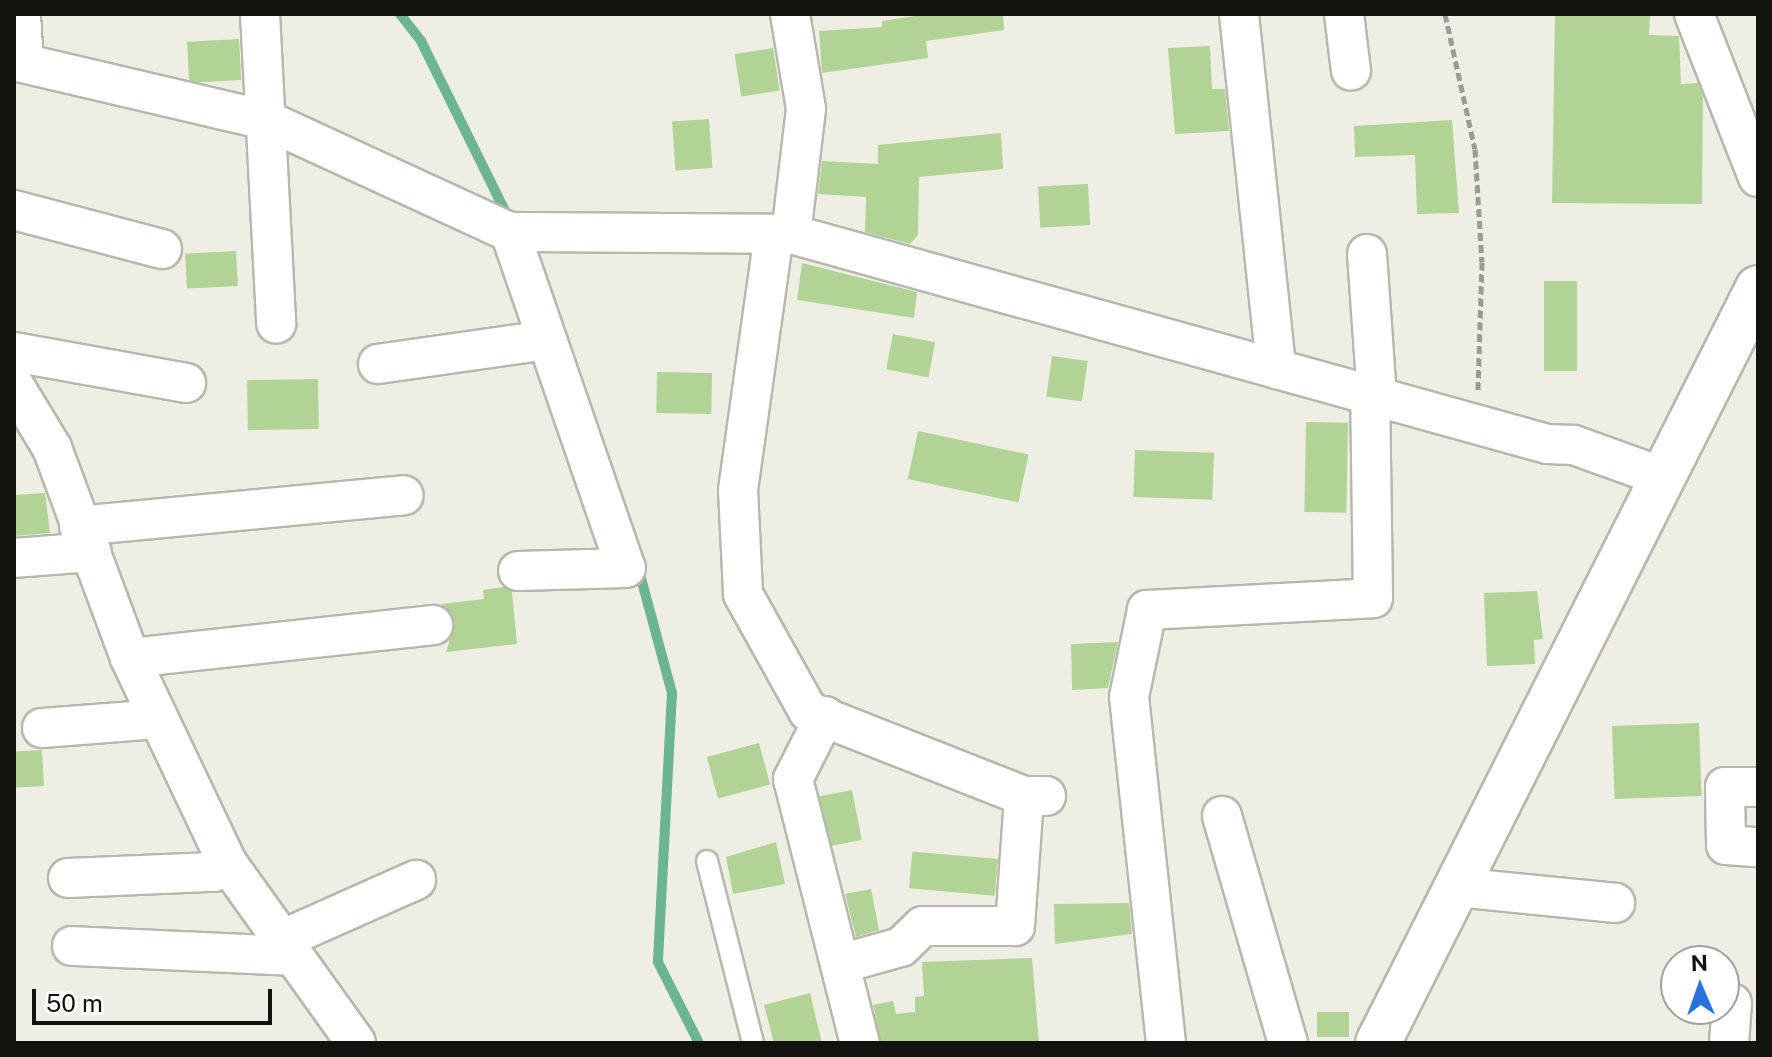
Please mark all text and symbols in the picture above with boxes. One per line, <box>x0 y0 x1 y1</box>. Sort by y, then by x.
north arrow <box>1660 945 1740 1025</box>
text: N <box>1690 950 1708 976</box>
scale bar <box>36 973 276 1023</box>
text: 50 m <box>46 989 103 1017</box>

